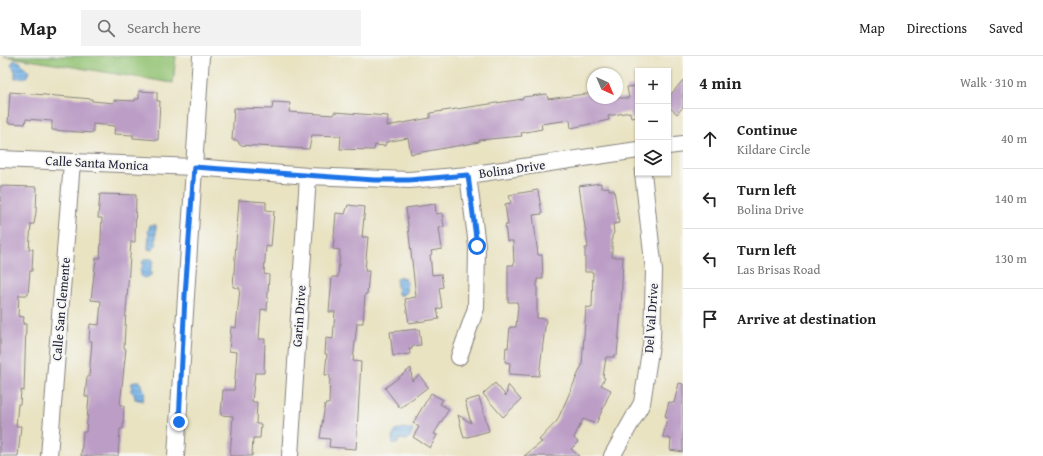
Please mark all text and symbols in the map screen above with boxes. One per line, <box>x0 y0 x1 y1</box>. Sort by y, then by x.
search box <box>81 10 361 46</box>
text: Map <box>20 14 57 42</box>
icon: search <box>95 17 117 39</box>
text: Search here <box>127 17 201 38</box>
text: Map <box>859 18 885 38</box>
text: Directions <box>907 18 967 38</box>
text: Saved <box>989 18 1023 38</box>
north arrow <box>587 68 623 104</box>
map controls <box>635 68 671 176</box>
button: + <box>635 68 671 104</box>
text: 4 min <box>699 70 741 95</box>
text: Walk · 310 m <box>960 73 1027 92</box>
button: − <box>635 104 671 140</box>
text: Continue <box>737 119 798 140</box>
icon: ahead <box>699 128 721 150</box>
text: 40 m <box>1001 129 1027 148</box>
button: layers <box>635 140 671 176</box>
text: Kildare Circle <box>737 140 810 159</box>
street label: Calle Santa Monica <box>45 151 150 175</box>
street label: Bolina Drive <box>478 155 546 183</box>
text: Turn left <box>737 179 796 200</box>
icon: left <box>699 188 721 210</box>
text: 140 m <box>995 189 1027 208</box>
text: Bolina Drive <box>737 200 804 219</box>
route start <box>468 237 486 255</box>
text: Turn left <box>737 239 796 260</box>
icon: left <box>699 248 721 270</box>
text: 130 m <box>995 249 1027 268</box>
street label: Calle San Clemente <box>47 257 75 361</box>
text: Las Brisas Road <box>737 260 820 279</box>
street label: Del Val Drive <box>639 282 663 354</box>
street label: Garin Drive <box>287 284 311 348</box>
icon: arrive <box>699 308 721 330</box>
text: Arrive at destination <box>737 308 876 329</box>
route end <box>170 413 188 431</box>

